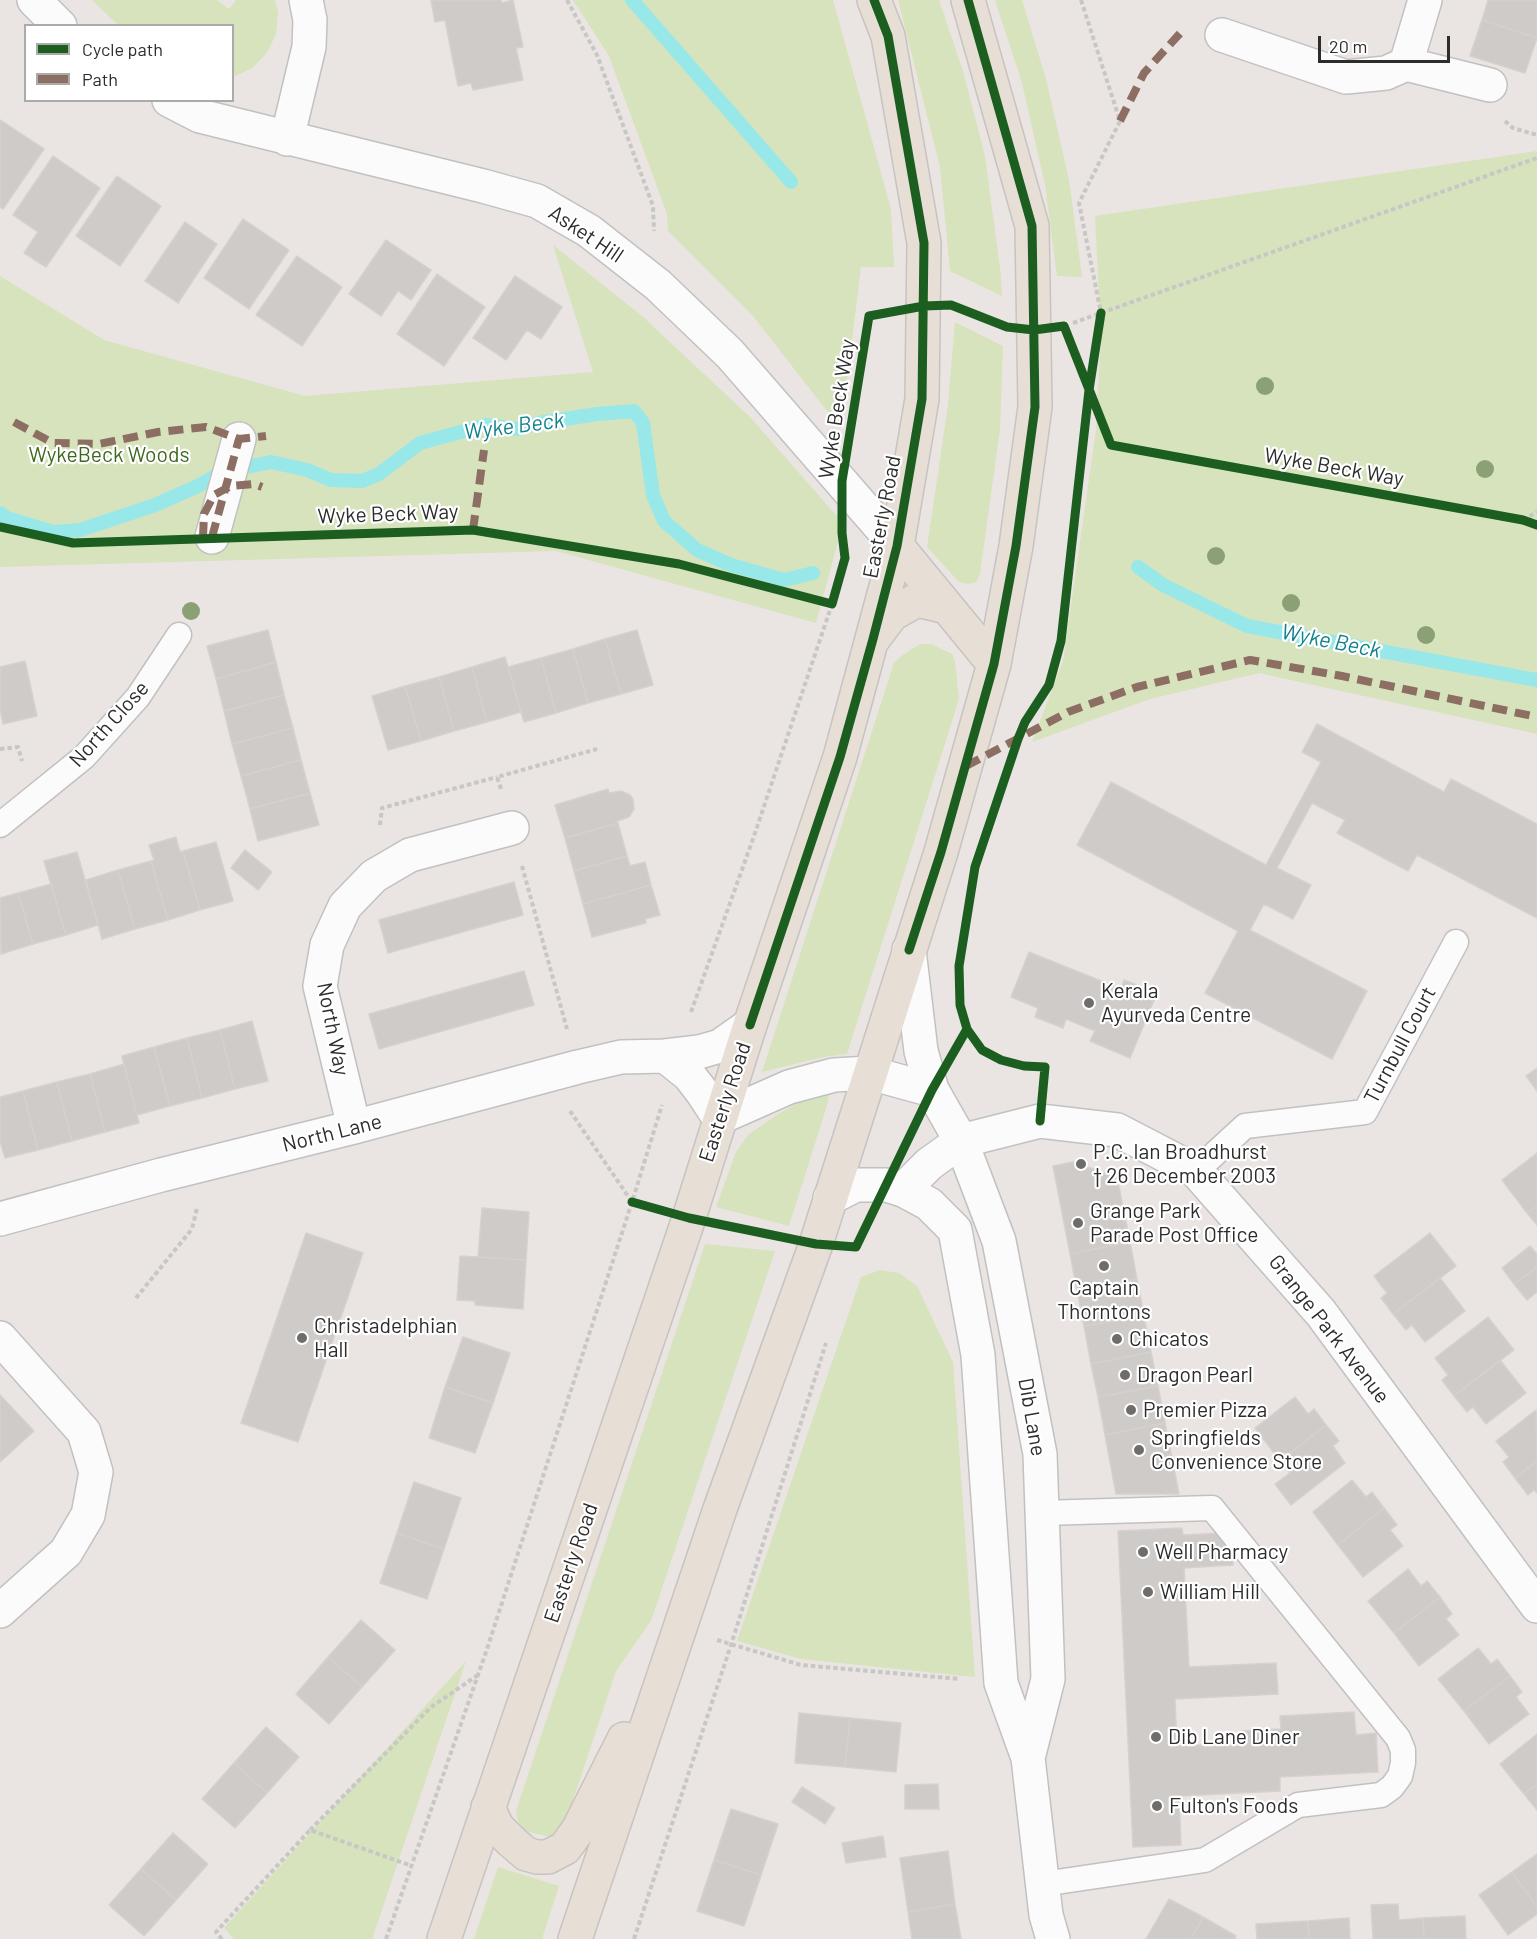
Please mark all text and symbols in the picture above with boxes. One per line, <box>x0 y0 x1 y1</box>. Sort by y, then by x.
legend <box>24 24 234 102</box>
scale bar <box>1321 24 1453 62</box>
text: 20 m <box>1329 35 1367 57</box>
text: Cycle path <box>82 38 163 60</box>
text: Path <box>82 68 118 90</box>
street label: Asket Hill <box>544 200 628 268</box>
street label: Wyke Beck Way <box>814 337 860 481</box>
water label: Wyke Beck <box>462 407 566 445</box>
park label: WykeBeck Woods <box>28 442 190 468</box>
street label: Wyke Beck Way <box>1262 442 1406 492</box>
street label: Easterly Road <box>858 453 906 581</box>
street label: Wyke Beck Way <box>317 499 459 529</box>
water label: Wyke Beck <box>1279 618 1383 664</box>
street label: North Close <box>64 676 154 772</box>
place label: Kerala Ayurveda Centre <box>1101 978 1251 1028</box>
street label: North Way <box>312 980 354 1078</box>
street label: Turnbull Court <box>1359 982 1441 1108</box>
marker: Kerala Ayurveda Centre <box>1082 996 1096 1010</box>
street label: Easterly Road <box>694 1039 756 1165</box>
street label: North Lane <box>280 1108 384 1158</box>
place label: P.C. Ian Broadhurst † 26 December 2003 <box>1093 1139 1276 1189</box>
marker: P.C. Ian Broadhurst † 26 December 2003 <box>1074 1157 1088 1171</box>
place label: Grange Park Parade Post Office <box>1090 1198 1259 1248</box>
marker: Grange Park Parade Post Office <box>1071 1216 1085 1230</box>
street label: Grange Park Avenue <box>1263 1250 1395 1408</box>
marker: Captain Thorntons <box>1097 1259 1111 1273</box>
place label: Captain Thorntons <box>1057 1275 1151 1325</box>
place label: Christadelphian Hall <box>314 1313 457 1363</box>
place label: Chicatos <box>1129 1326 1209 1352</box>
marker: Christadelphian Hall <box>295 1331 309 1345</box>
marker: Chicatos <box>1110 1332 1124 1346</box>
place label: Dragon Pearl <box>1137 1362 1253 1388</box>
marker: Dragon Pearl <box>1118 1368 1132 1382</box>
street label: Dib Lane <box>1013 1376 1051 1458</box>
place label: Premier Pizza <box>1143 1397 1267 1423</box>
marker: Premier Pizza <box>1124 1403 1138 1417</box>
place label: Springfields Convenience Store <box>1151 1425 1322 1475</box>
marker: Springfields Convenience Store <box>1132 1443 1146 1457</box>
street label: Easterly Road <box>539 1500 603 1626</box>
place label: Well Pharmacy <box>1155 1539 1288 1565</box>
marker: Well Pharmacy <box>1136 1545 1150 1559</box>
place label: William Hill <box>1160 1579 1260 1605</box>
marker: William Hill <box>1141 1585 1155 1599</box>
place label: Dib Lane Diner <box>1168 1724 1300 1750</box>
marker: Dib Lane Diner <box>1149 1730 1163 1744</box>
place label: Fulton's Foods <box>1169 1793 1298 1819</box>
marker: Fulton's Foods <box>1150 1799 1164 1813</box>

